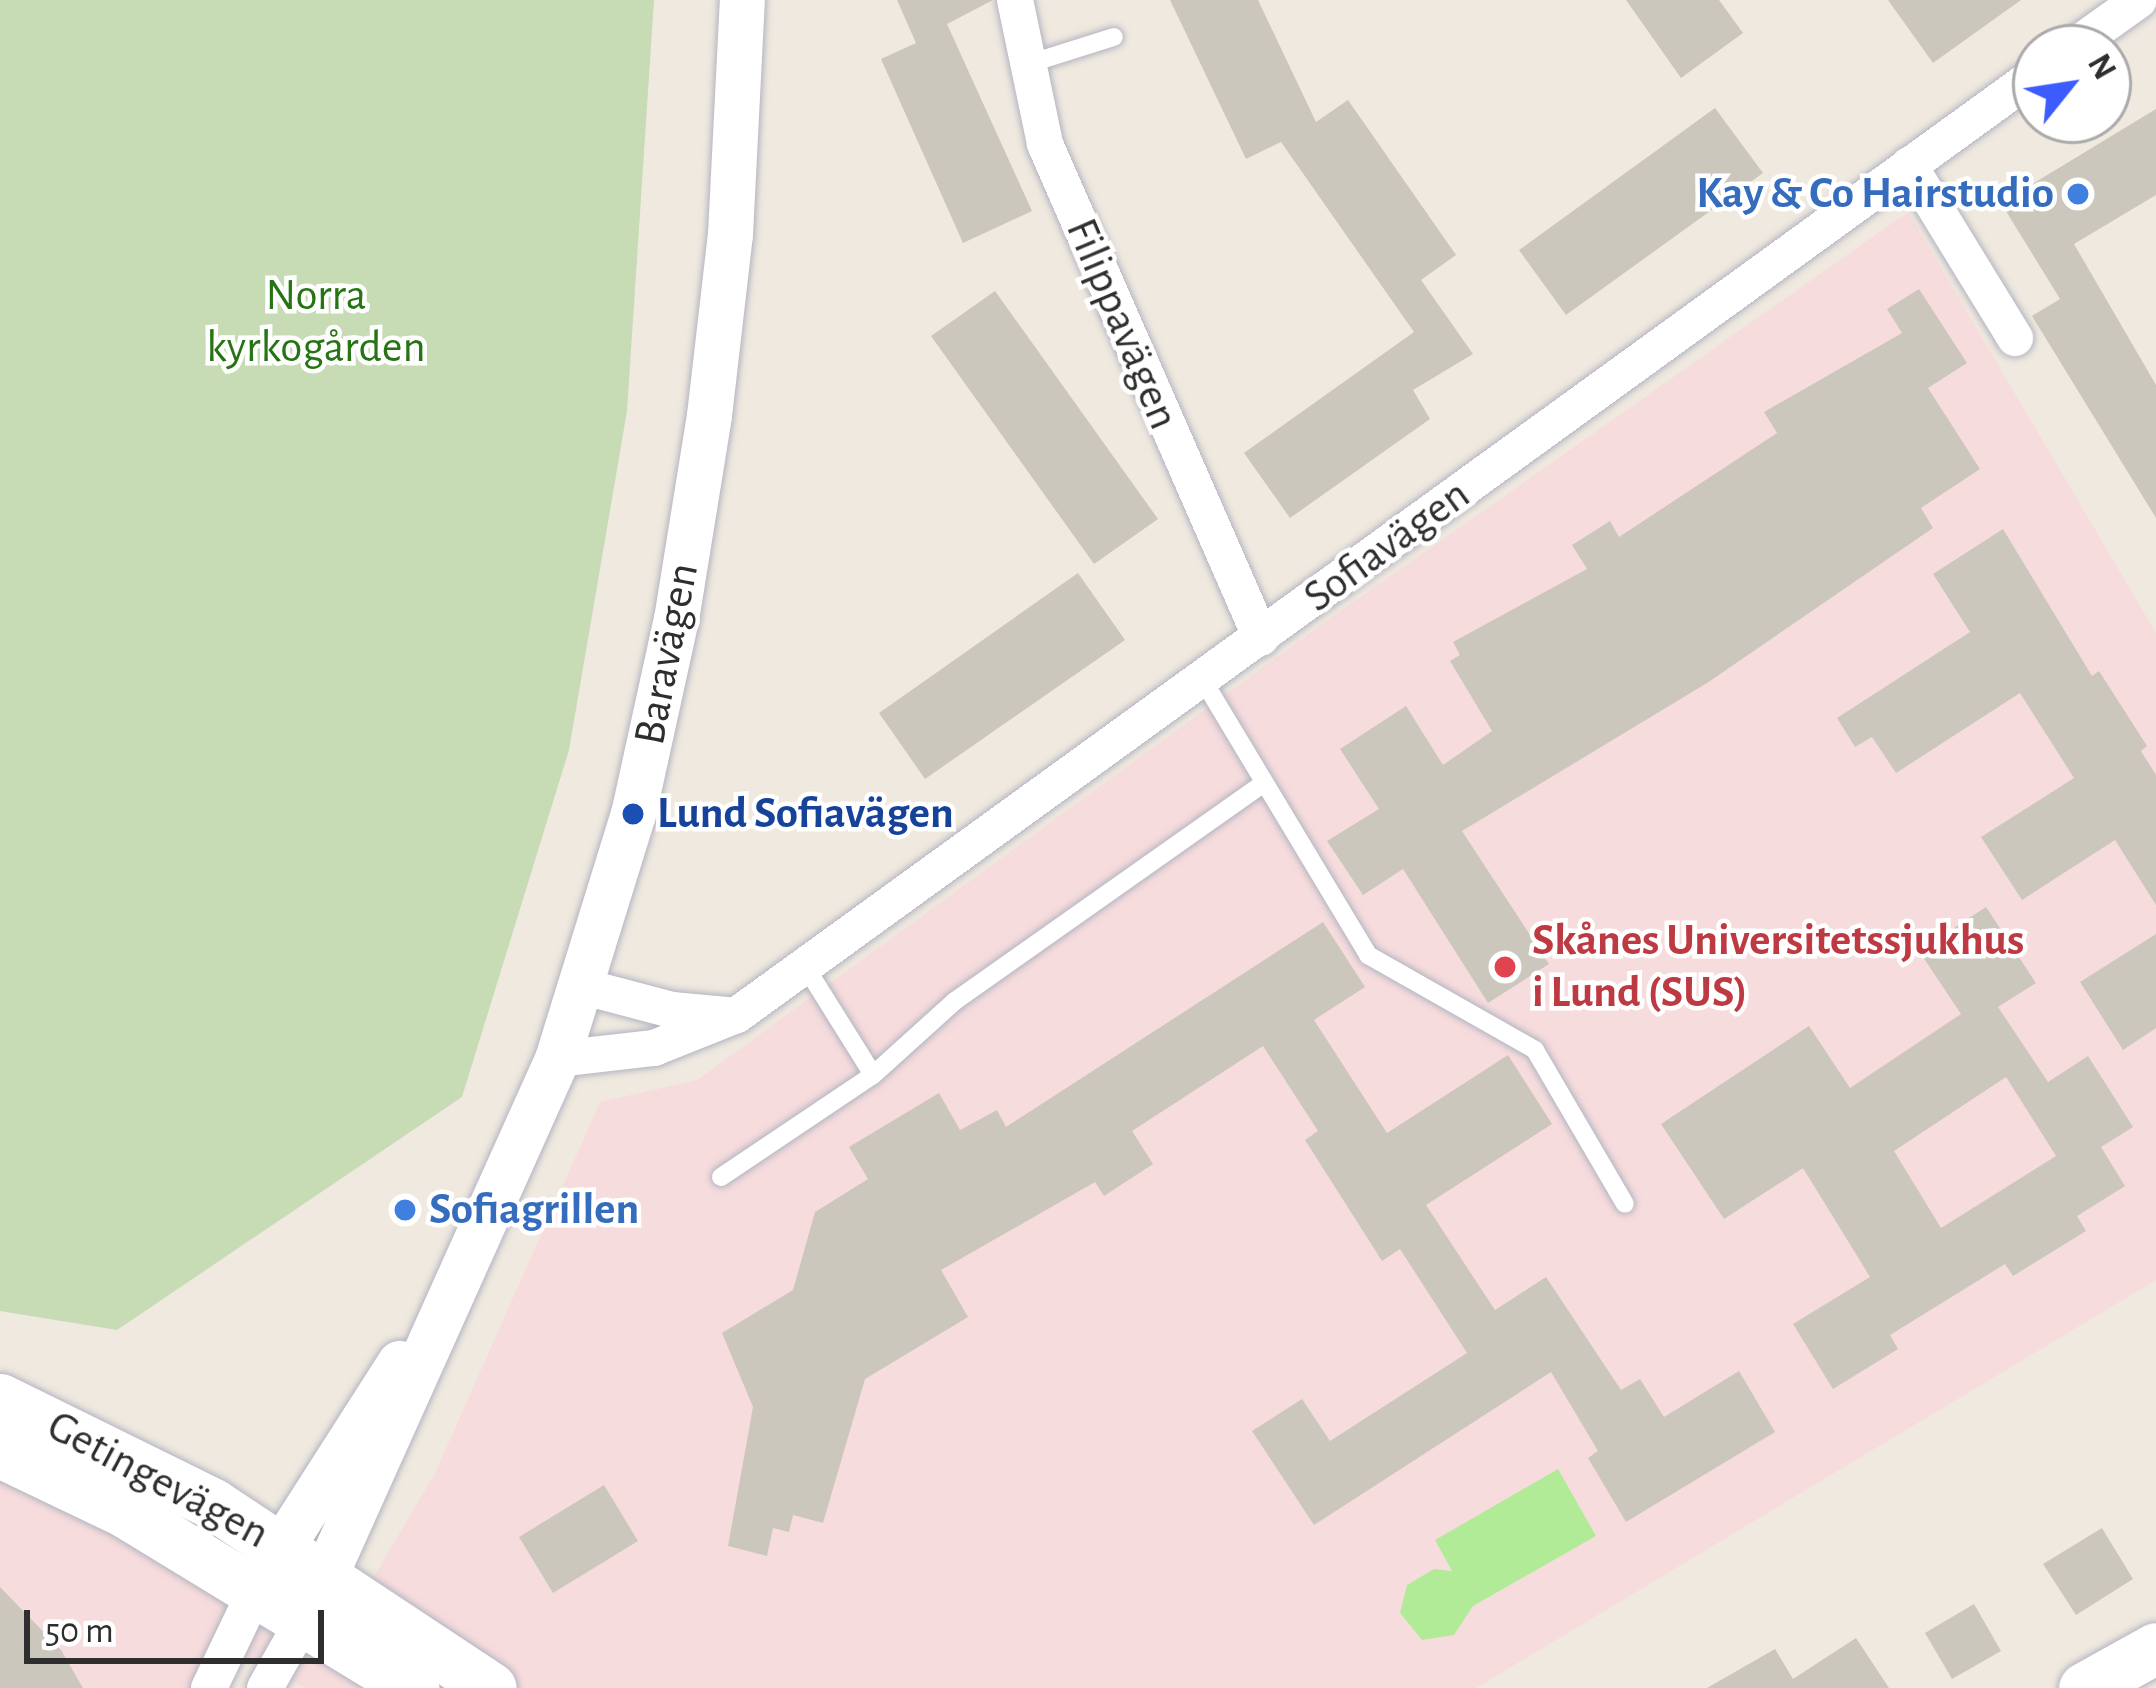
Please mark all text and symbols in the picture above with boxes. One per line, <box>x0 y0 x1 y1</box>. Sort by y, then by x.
north arrow <box>2012 24 2132 144</box>
text: N <box>2081 49 2121 85</box>
place label: Kay & Co Hairstudio <box>1696 167 2054 221</box>
marker: Kay & Co Hairstudio <box>2065 181 2091 207</box>
street label: Filippavägen <box>1053 211 1191 437</box>
park label: Norra kyrkogården <box>206 269 426 375</box>
street label: Sofiavägen <box>1294 468 1480 624</box>
street label: Baravägen <box>623 559 711 749</box>
place label: Lund Sofiavägen <box>657 787 954 841</box>
marker: Lund Sofiavägen <box>620 801 646 827</box>
place label: Skånes Universitetssjukhus i Lund (SUS) <box>1532 914 2024 1020</box>
marker: Skånes Universitetssjukhus i Lund (SUS) <box>1489 951 1521 983</box>
place label: Sofiagrillen <box>429 1183 639 1237</box>
marker: Sofiagrillen <box>392 1197 418 1223</box>
street label: Getingevägen <box>38 1399 278 1561</box>
scale bar <box>30 1586 330 1660</box>
text: 50 m <box>45 1613 114 1649</box>

